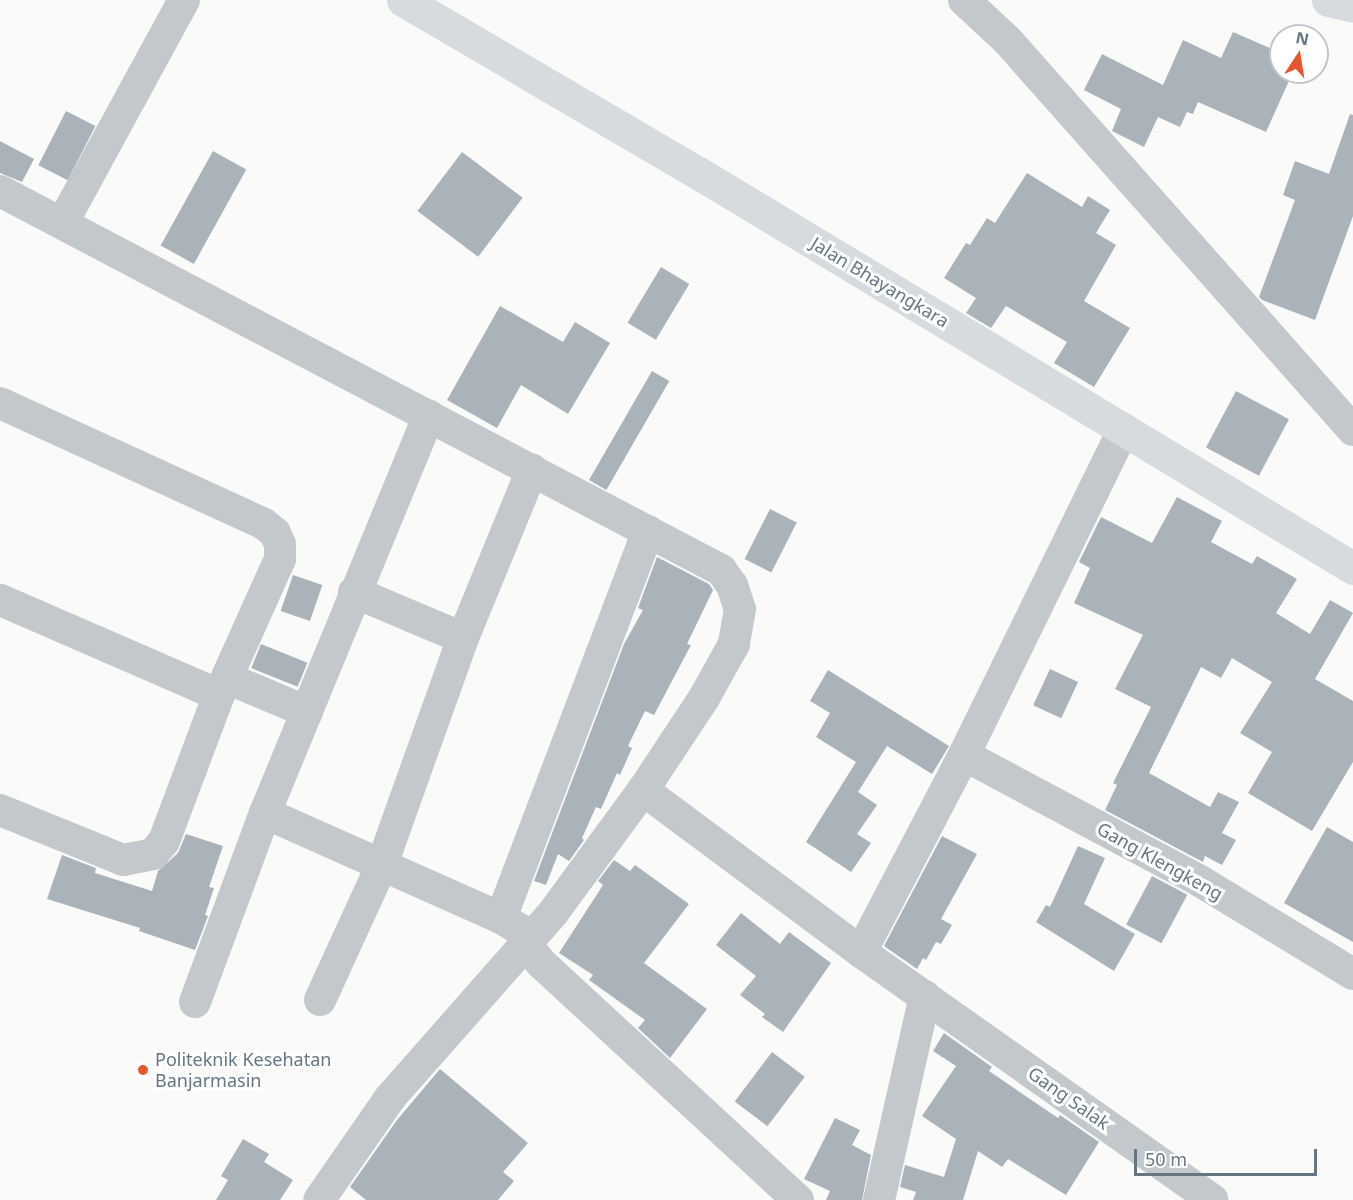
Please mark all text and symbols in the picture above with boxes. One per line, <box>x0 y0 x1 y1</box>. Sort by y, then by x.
north arrow <box>1269 24 1329 84</box>
text: N <box>1294 26 1311 50</box>
street label: Jalan Bhayangkara <box>807 232 953 332</box>
street label: Gang Klengkeng <box>1093 818 1227 904</box>
place label: Politeknik Kesehatan Banjarmasin <box>155 1049 331 1092</box>
street label: Gang Salak <box>1024 1062 1114 1134</box>
marker: Politeknik Kesehatan Banjarmasin <box>136 1063 150 1077</box>
scale bar <box>1137 1137 1320 1175</box>
text: 50 m <box>1145 1147 1187 1171</box>

